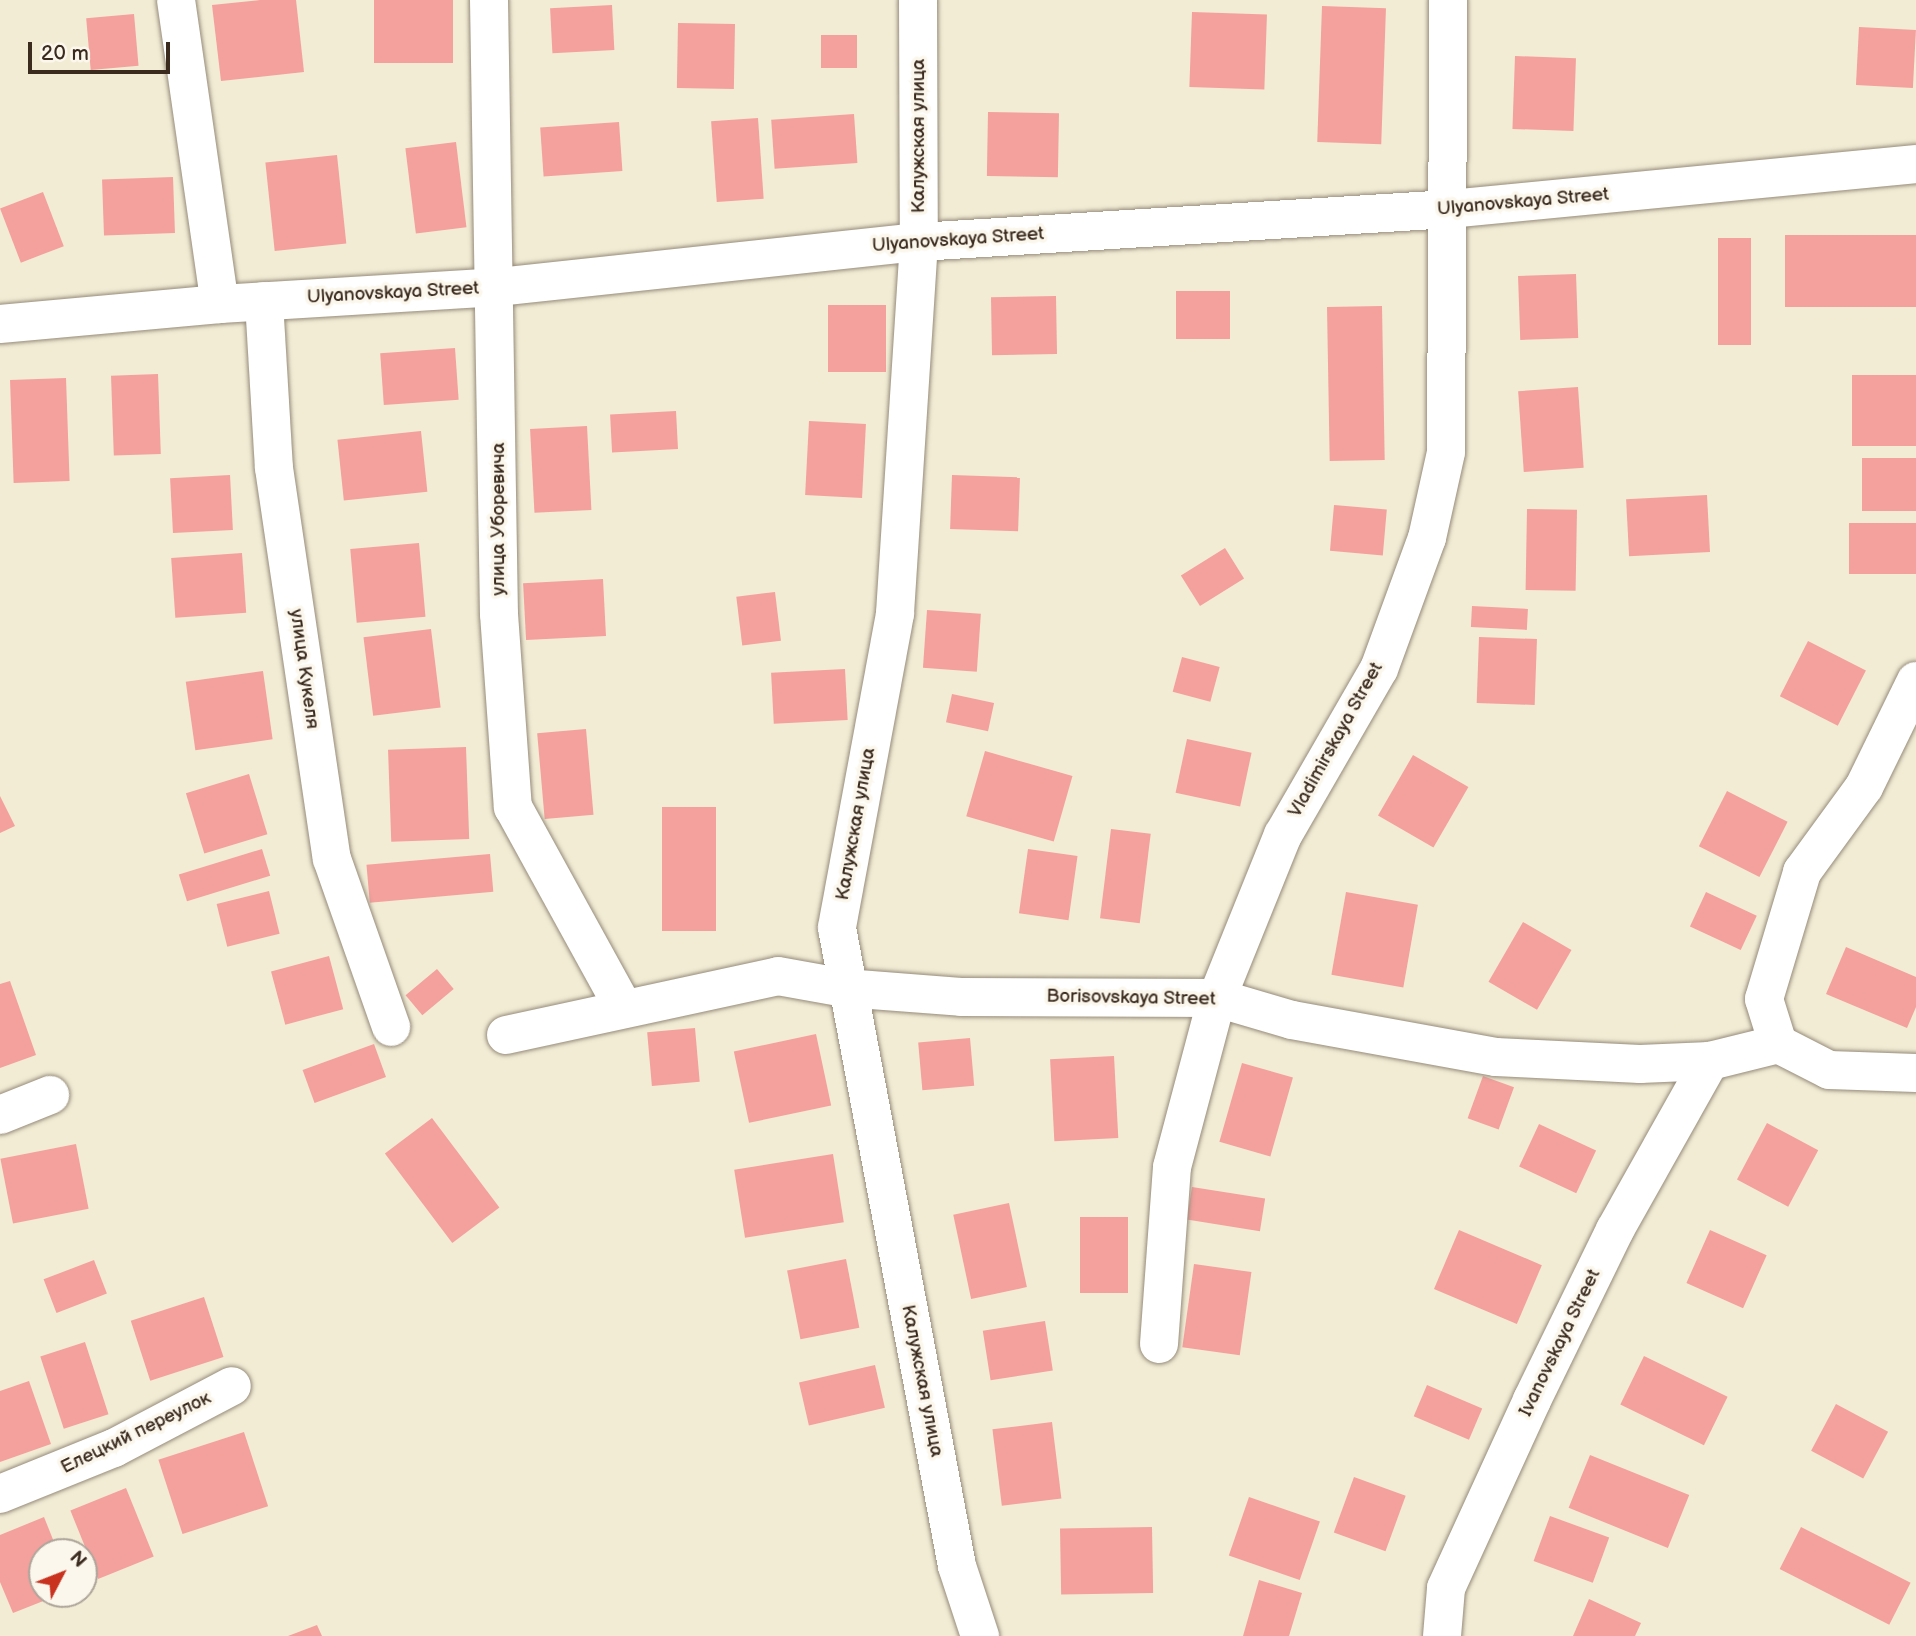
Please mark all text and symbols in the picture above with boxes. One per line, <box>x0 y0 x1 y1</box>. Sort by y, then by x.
scale bar <box>32 28 173 72</box>
text: 20 m <box>41 41 89 66</box>
street label: Калужская улица <box>908 59 930 213</box>
street label: Ulyanovskaya Street <box>1436 183 1610 221</box>
street label: Ulyanovskaya Street <box>871 223 1045 257</box>
street label: Ulyanovskaya Street <box>306 277 480 309</box>
street label: улица Уборевича <box>488 442 510 596</box>
street label: улица Кукеля <box>284 608 324 730</box>
street label: Vladimirskaya Street <box>1284 658 1388 822</box>
street label: Калужская улица <box>831 746 881 902</box>
street label: Borisovskaya Street <box>1046 985 1216 1011</box>
street label: Ivanovskaya Street <box>1514 1265 1606 1421</box>
street label: Калужская улица <box>896 1303 948 1459</box>
street label: Елецкий переулок <box>57 1387 215 1479</box>
north arrow <box>28 1538 98 1608</box>
text: N <box>64 1547 91 1573</box>

